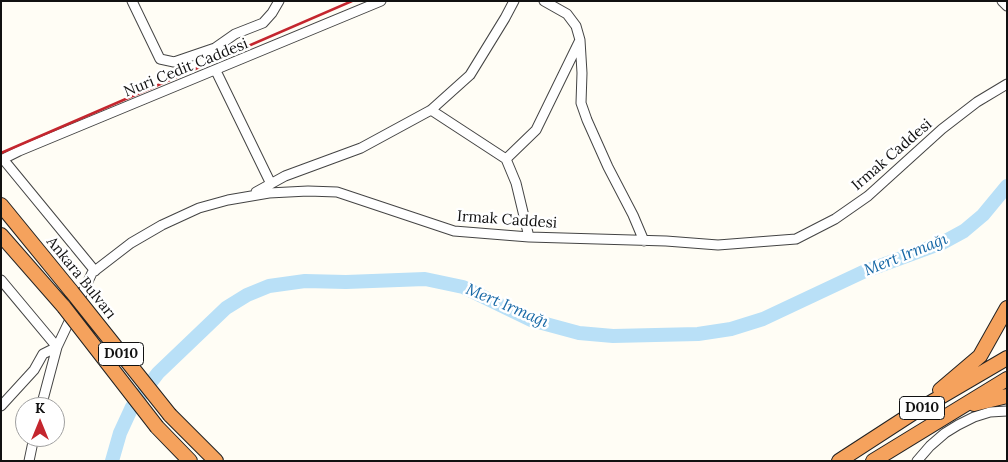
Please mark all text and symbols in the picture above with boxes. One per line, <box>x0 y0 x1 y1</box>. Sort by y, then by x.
street label: Nuri Cedit Caddesi <box>121 35 251 101</box>
street label: Irmak Caddesi <box>848 115 936 195</box>
street label: Irmak Caddesi <box>456 208 558 232</box>
water label: Mert Irmağı <box>862 230 950 280</box>
street label: Ankara Bulvarı <box>42 233 120 323</box>
water label: Mert Irmağı <box>463 280 551 332</box>
road number: D010 <box>98 342 144 366</box>
road number: D010 <box>900 396 944 419</box>
north arrow <box>15 397 65 447</box>
text: K <box>35 399 45 417</box>

